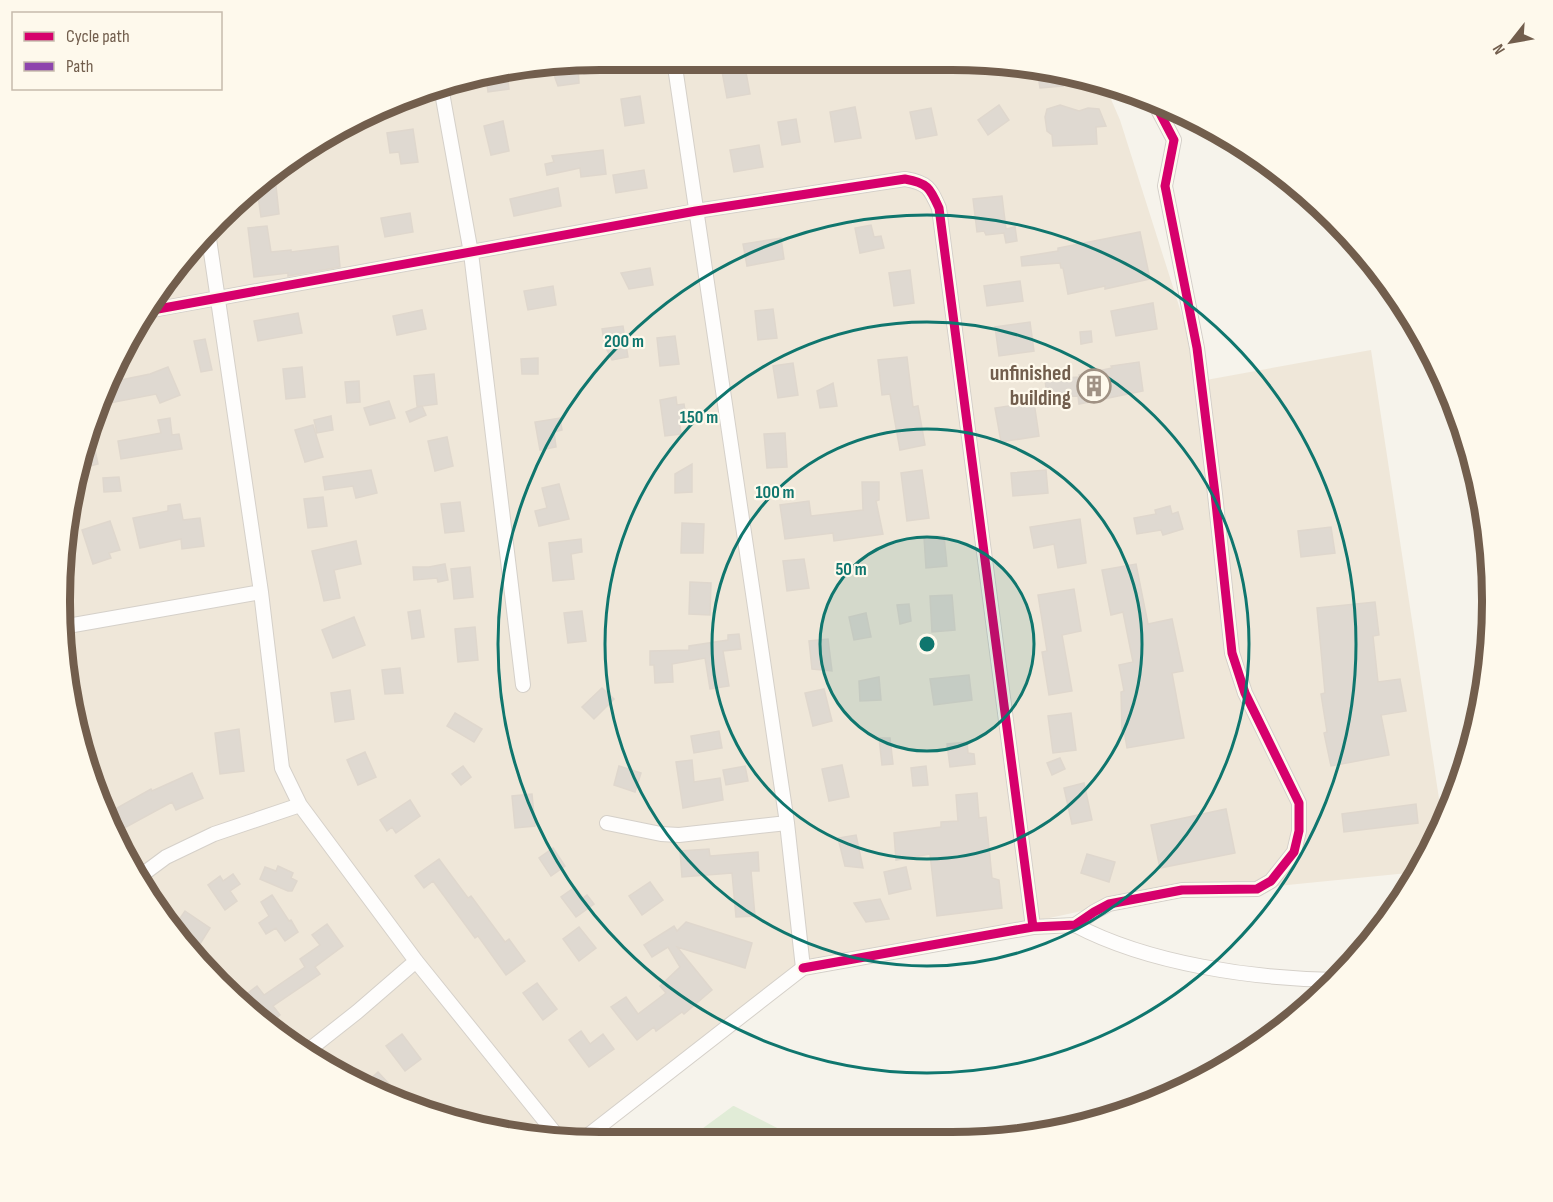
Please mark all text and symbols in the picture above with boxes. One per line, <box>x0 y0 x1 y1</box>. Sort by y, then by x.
legend <box>12 12 222 90</box>
north arrow <box>1481 12 1541 72</box>
text: Cycle path <box>66 26 130 47</box>
text: N <box>1489 40 1510 58</box>
text: Path <box>66 56 94 77</box>
text: 200 m <box>604 331 644 352</box>
place label: unfinished building <box>990 360 1071 412</box>
building icon: unfinished building <box>1076 368 1112 404</box>
text: 150 m <box>680 407 718 428</box>
text: 100 m <box>756 482 795 503</box>
text: 50 m <box>835 559 867 580</box>
centre of rings <box>917 634 937 654</box>

